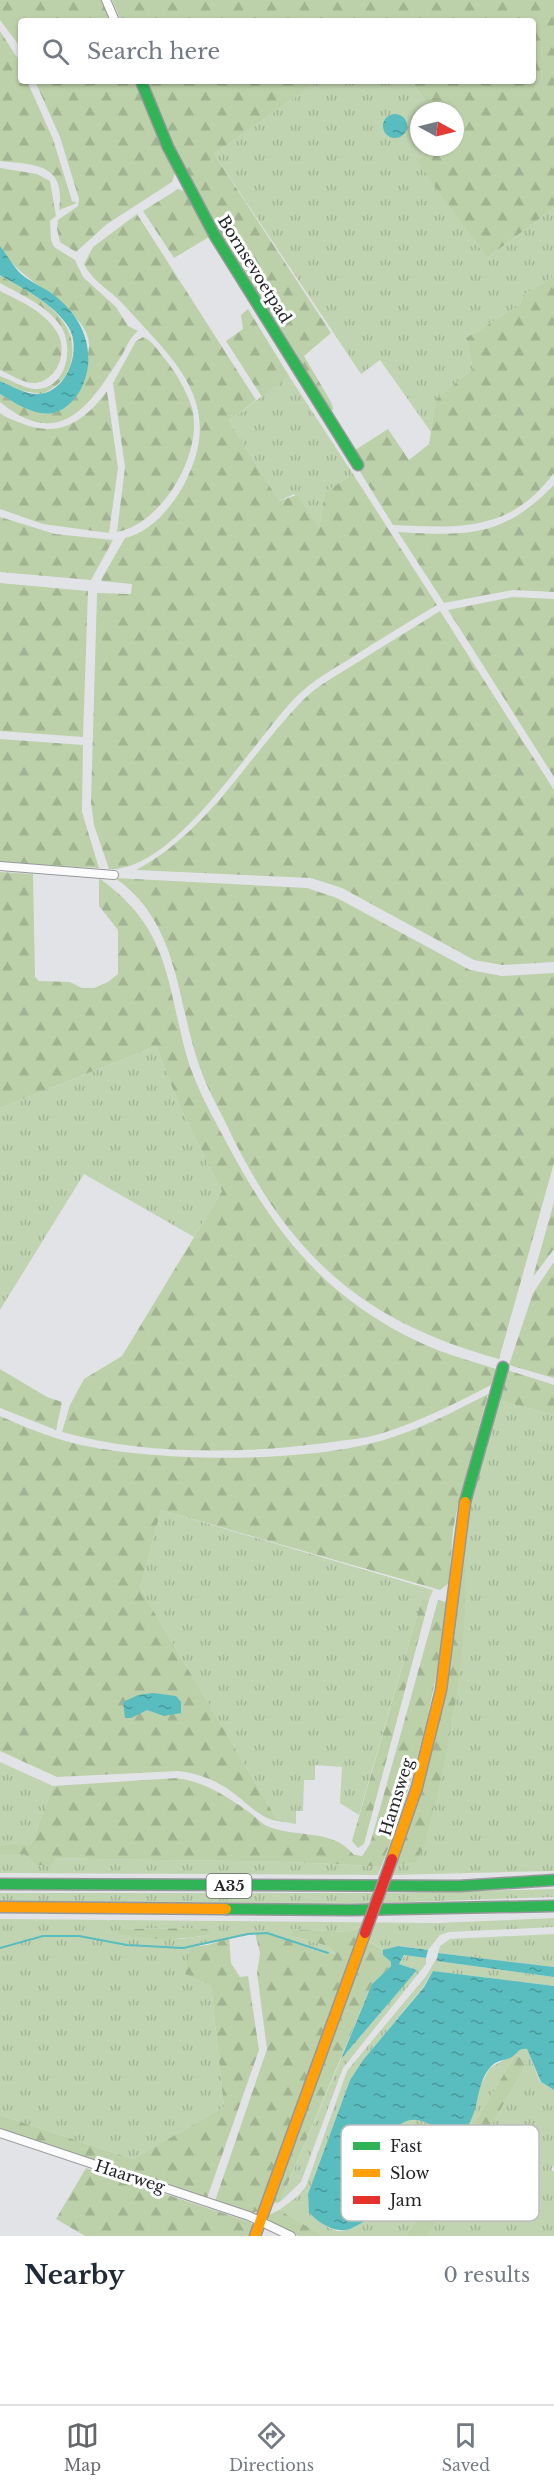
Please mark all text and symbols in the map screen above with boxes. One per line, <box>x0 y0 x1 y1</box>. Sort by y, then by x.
search box <box>18 18 536 84</box>
icon: search <box>39 35 72 68</box>
text: Search here <box>87 38 220 65</box>
north arrow <box>410 102 464 156</box>
street label: Bornsevoetpad <box>214 211 296 327</box>
street label: Hamsweg <box>375 1755 417 1838</box>
road number: A35 <box>206 1874 252 1898</box>
legend <box>341 2125 539 2221</box>
text: Fast <box>390 2136 422 2156</box>
street label: Haarweg <box>93 2155 168 2197</box>
text: Slow <box>390 2163 430 2183</box>
text: Jam <box>388 2190 422 2210</box>
text: Nearby <box>24 2259 125 2291</box>
text: 0 results <box>444 2263 530 2287</box>
tab: Map <box>64 2419 101 2475</box>
tab: Directions <box>229 2419 314 2475</box>
tab: Saved <box>442 2419 490 2475</box>

